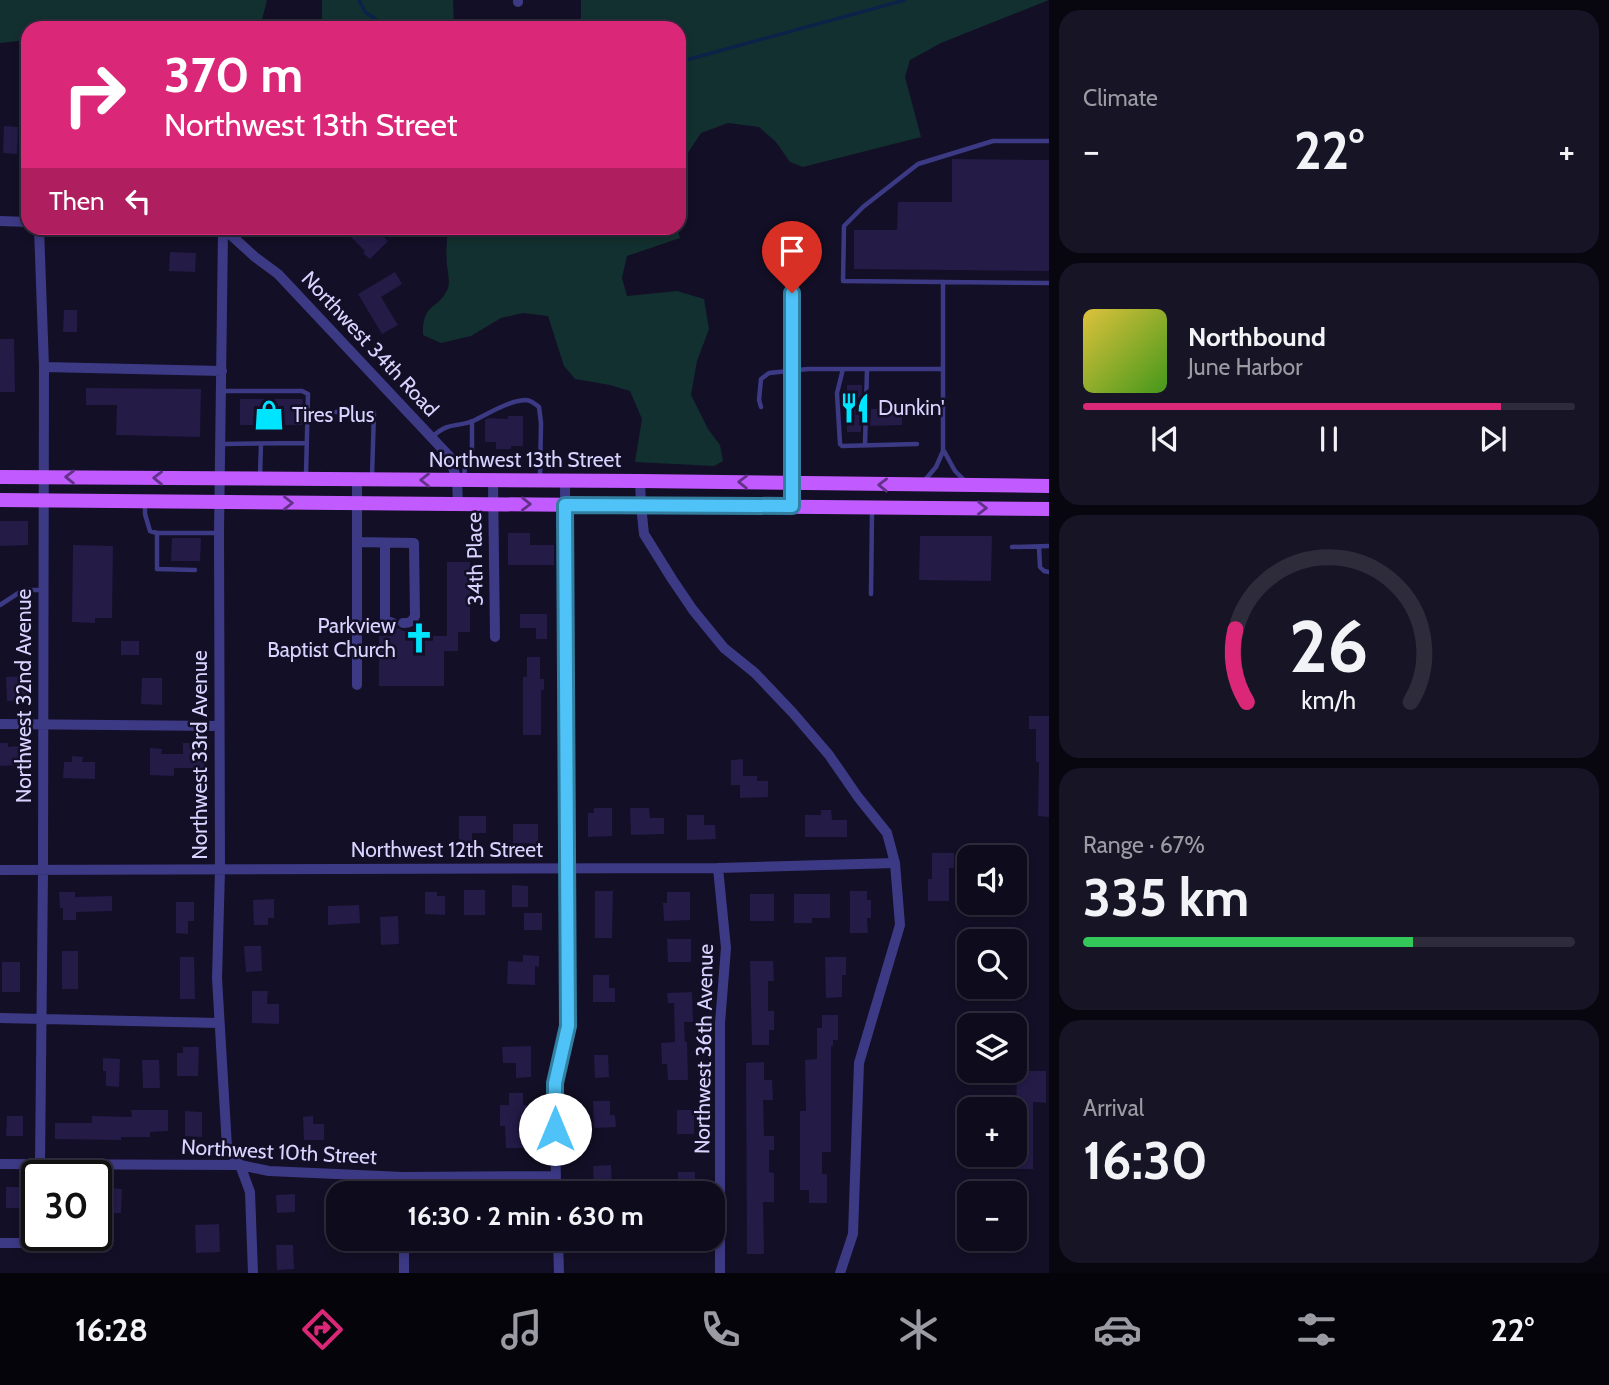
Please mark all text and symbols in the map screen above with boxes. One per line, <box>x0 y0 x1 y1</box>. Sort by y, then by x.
text: 370 m <box>164 45 303 104</box>
icon: right <box>49 49 140 140</box>
text: Climate <box>1083 84 1158 112</box>
text: Northwest 13th Street <box>164 105 458 144</box>
text: 22° <box>1294 119 1364 182</box>
text: − <box>1083 127 1100 174</box>
text: + <box>1558 127 1575 174</box>
icon: left <box>119 182 157 220</box>
text: Then <box>49 185 105 217</box>
pin <box>762 221 822 293</box>
icon: arrive <box>773 232 811 270</box>
street label: Northwest 34th Road <box>297 266 444 422</box>
text: Northbound <box>1188 321 1326 353</box>
text: June Harbor <box>1188 353 1302 381</box>
restaurant icon: Dunkin' <box>838 391 872 425</box>
place label: Dunkin' <box>878 395 945 420</box>
shop icon: Tires Plus <box>252 398 286 432</box>
place label: Tires Plus <box>292 402 375 427</box>
icon: previous <box>1146 420 1184 458</box>
icon: pause <box>1310 420 1348 458</box>
icon: next <box>1474 420 1512 458</box>
street label: Northwest 13th Street <box>429 447 621 472</box>
one-way arrow <box>64 469 75 485</box>
one-way arrow <box>153 470 163 486</box>
one-way arrow <box>419 472 430 488</box>
one-way arrow <box>737 475 748 490</box>
one-way arrow <box>877 477 888 492</box>
one-way arrow <box>283 495 294 510</box>
one-way arrow <box>522 496 532 512</box>
one-way arrow <box>978 500 988 516</box>
street label: 34th Place <box>461 512 488 606</box>
street label: Northwest 32nd Avenue <box>11 589 36 803</box>
text: 26 <box>1289 603 1369 691</box>
place label: Parkview Baptist Church <box>267 613 396 662</box>
church icon: Parkview Baptist Church <box>402 621 436 655</box>
street label: Northwest 33rd Avenue <box>187 650 212 860</box>
text: km/h <box>1302 685 1356 715</box>
text: Range · 67% <box>1083 831 1205 859</box>
street label: Northwest 12th Street <box>351 837 543 862</box>
map controls <box>957 845 1027 1251</box>
button: sound <box>957 845 1027 915</box>
text: 335 km <box>1083 866 1249 929</box>
button: search <box>957 929 1027 999</box>
street label: Northwest 36th Avenue <box>689 943 718 1154</box>
button: layers <box>957 1013 1027 1083</box>
position arrow <box>518 1092 592 1166</box>
text: Arrival <box>1083 1094 1144 1122</box>
button: + <box>957 1097 1027 1167</box>
text: 16:30 <box>1083 1129 1208 1192</box>
street label: Northwest 10th Street <box>181 1134 378 1169</box>
speed limit sign: 30 <box>21 1160 112 1251</box>
button: − <box>957 1181 1027 1251</box>
text: 16:30 · 2 min · 630 m <box>407 1200 644 1232</box>
icon: directions <box>298 1305 347 1354</box>
icon: music <box>497 1305 546 1354</box>
icon: phone <box>696 1305 745 1354</box>
icon: climate <box>894 1305 943 1354</box>
icon: car <box>1093 1305 1142 1354</box>
icon: filters <box>1292 1305 1341 1354</box>
text: 16:28 <box>75 1310 148 1349</box>
text: 22° <box>1491 1310 1534 1349</box>

